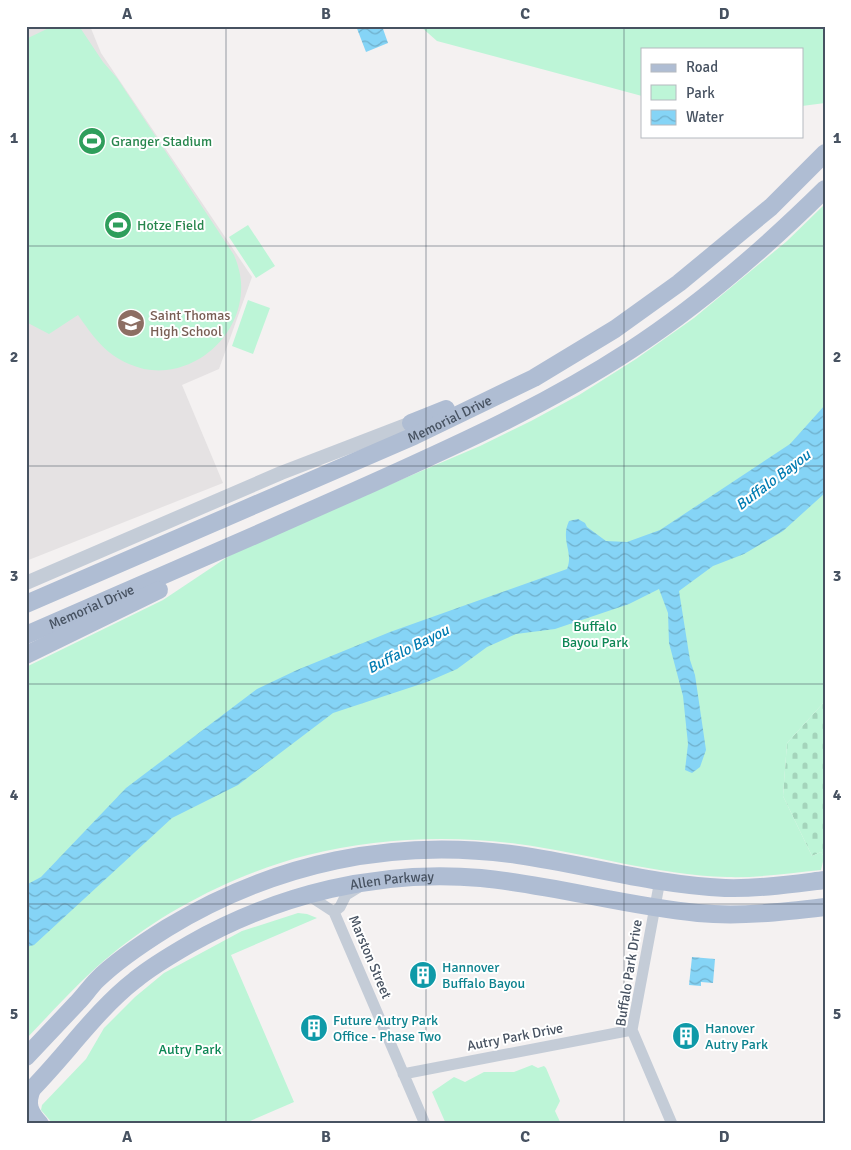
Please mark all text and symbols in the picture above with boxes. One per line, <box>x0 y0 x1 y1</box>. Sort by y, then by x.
text: A <box>122 4 133 24</box>
text: B <box>321 4 331 24</box>
text: C <box>520 4 530 24</box>
text: D <box>719 4 730 24</box>
legend <box>641 48 804 138</box>
text: Road <box>686 58 718 76</box>
text: Park <box>686 84 715 102</box>
text: Water <box>686 108 724 126</box>
sports icon: Granger Stadium <box>77 126 107 156</box>
text: 1 <box>10 128 19 148</box>
text: 1 <box>833 128 842 148</box>
place label: Granger Stadium <box>111 133 212 150</box>
sports icon: Hotze Field <box>103 210 133 240</box>
place label: Hotze Field <box>137 217 204 234</box>
place label: Saint Thomas High School <box>150 307 231 340</box>
school or university icon: Saint Thomas High School <box>116 308 146 338</box>
text: 2 <box>10 347 18 367</box>
text: 2 <box>833 347 841 367</box>
street label: Memorial Drive <box>405 391 494 446</box>
water label: Buffalo Bayou <box>732 446 815 514</box>
text: 3 <box>10 566 18 586</box>
text: 3 <box>833 566 841 586</box>
street label: Memorial Drive <box>46 581 137 633</box>
park label: Buffalo Bayou Park <box>562 618 628 651</box>
water label: Buffalo Bayou <box>364 620 453 677</box>
text: 4 <box>10 785 19 805</box>
text: 4 <box>833 785 842 805</box>
street label: Allen Parkway <box>348 868 435 893</box>
street label: Marston Street <box>345 913 395 1001</box>
street label: Buffalo Park Drive <box>612 918 646 1028</box>
place label: Hannover Buffalo Bayou <box>442 959 525 992</box>
building icon: Hannover Buffalo Bayou <box>408 960 438 990</box>
text: 5 <box>10 1004 18 1024</box>
text: 5 <box>833 1004 841 1024</box>
place label: Future Autry Park Office - Phase Two <box>333 1012 441 1045</box>
building icon: Future Autry Park Office - Phase Two <box>299 1013 329 1043</box>
street label: Autry Park Drive <box>466 1019 564 1055</box>
place label: Hanover Autry Park <box>705 1020 768 1053</box>
building icon: Hanover Autry Park <box>671 1021 701 1051</box>
park label: Autry Park <box>158 1041 222 1058</box>
text: A <box>122 1127 133 1147</box>
text: B <box>321 1127 331 1147</box>
text: C <box>520 1127 530 1147</box>
text: D <box>719 1127 730 1147</box>

